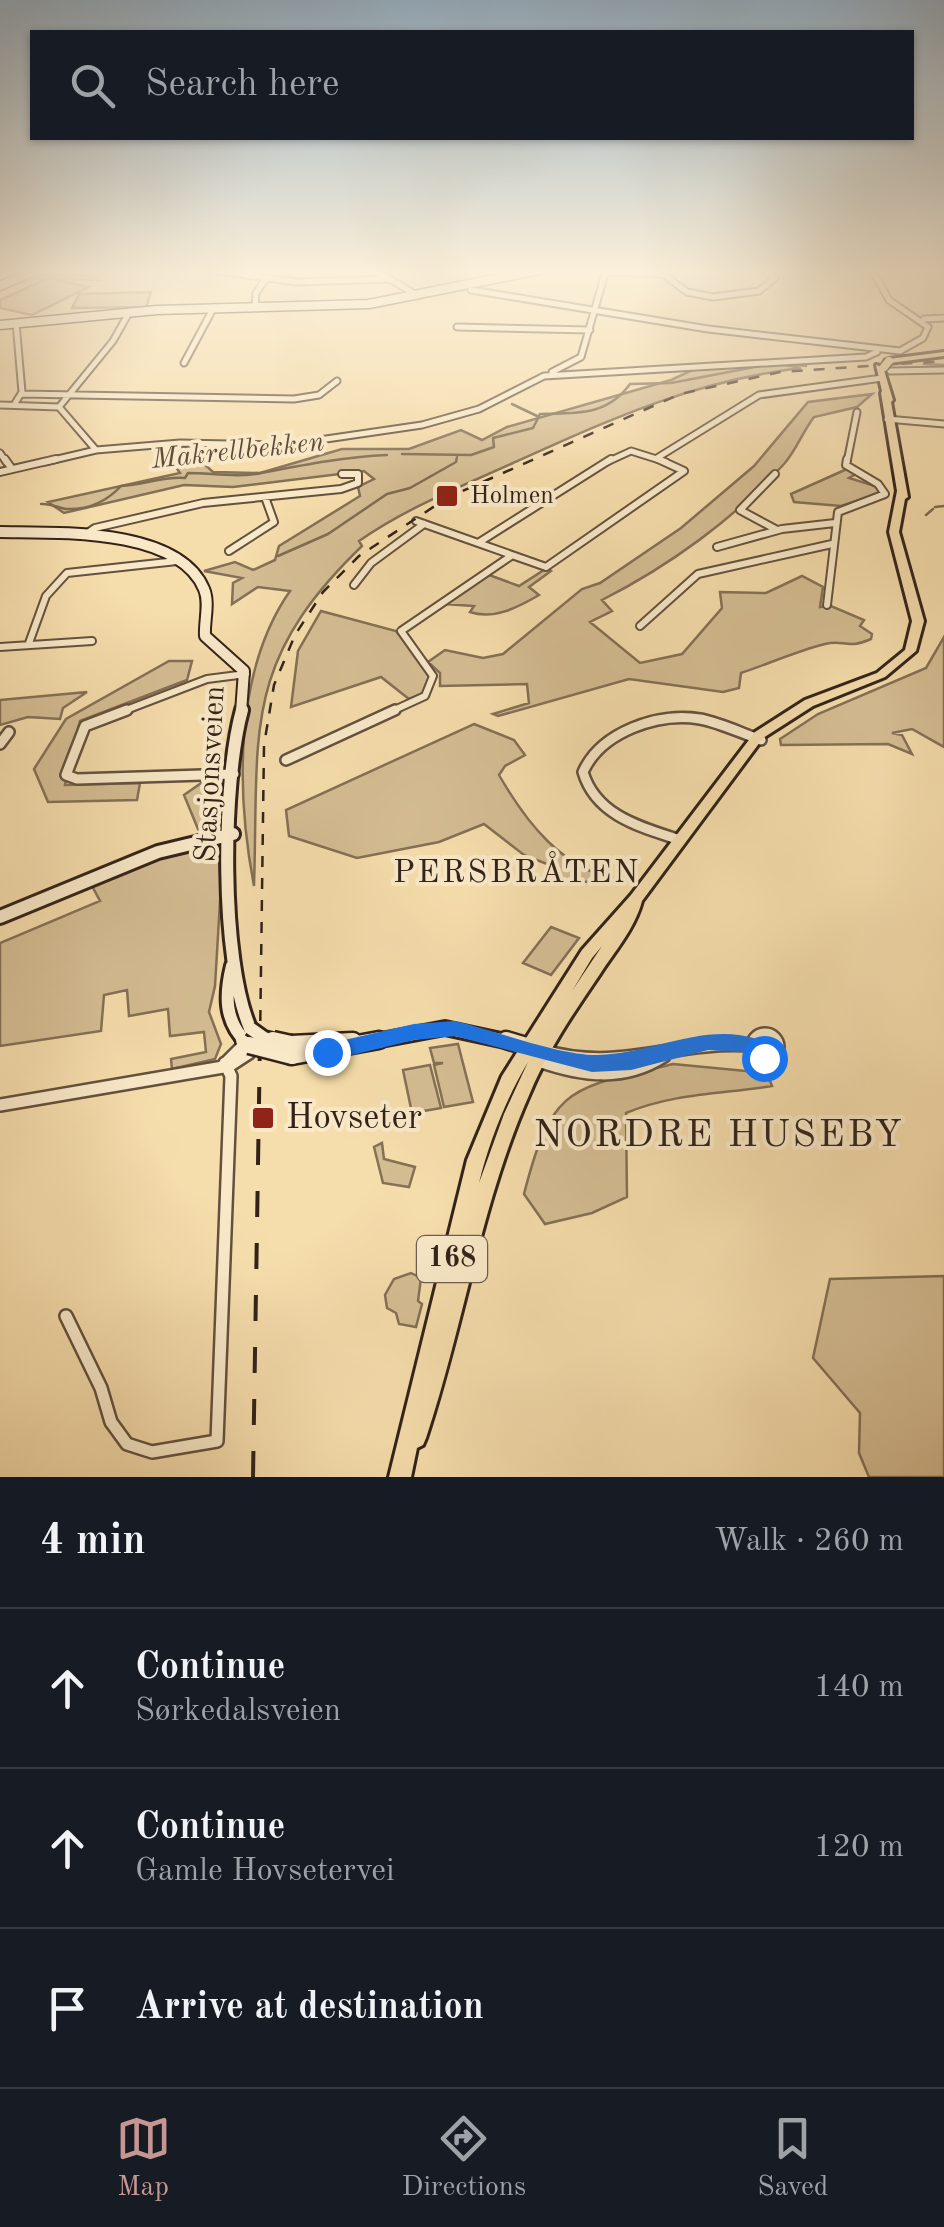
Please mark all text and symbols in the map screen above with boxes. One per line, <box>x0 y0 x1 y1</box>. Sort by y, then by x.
search box <box>30 30 914 140</box>
icon: search <box>65 58 120 113</box>
text: Search here <box>145 66 340 104</box>
water label: Makrellbekken <box>149 429 326 475</box>
marker: Holmen <box>434 483 460 509</box>
place label: Holmen <box>470 484 554 509</box>
street label: Stasjonsveien <box>191 685 231 863</box>
district label: PERSBRÅTEN <box>393 851 641 890</box>
route end <box>305 1030 351 1076</box>
route start <box>742 1036 788 1082</box>
place label: Hovseter <box>286 1101 422 1136</box>
marker: Hovseter <box>250 1105 276 1131</box>
district label: NORDRE HUSEBY <box>533 1117 905 1155</box>
road number: 168 <box>417 1236 487 1282</box>
text: 4 min <box>40 1521 146 1563</box>
text: Walk · 260 m <box>714 1526 904 1558</box>
text: Continue <box>135 1649 285 1687</box>
icon: ahead <box>40 1661 95 1716</box>
text: 140 m <box>814 1672 904 1704</box>
text: Sørkedalsveien <box>135 1696 341 1728</box>
text: Continue <box>135 1809 285 1847</box>
icon: ahead <box>40 1821 95 1876</box>
text: 120 m <box>814 1832 904 1864</box>
text: Gamle Hovsetervei <box>135 1856 395 1888</box>
icon: arrive <box>40 1981 95 2036</box>
text: Arrive at destination <box>135 1989 484 2027</box>
tab: Map <box>116 2111 171 2206</box>
tab: Directions <box>402 2111 526 2206</box>
tab: Saved <box>757 2111 828 2206</box>

